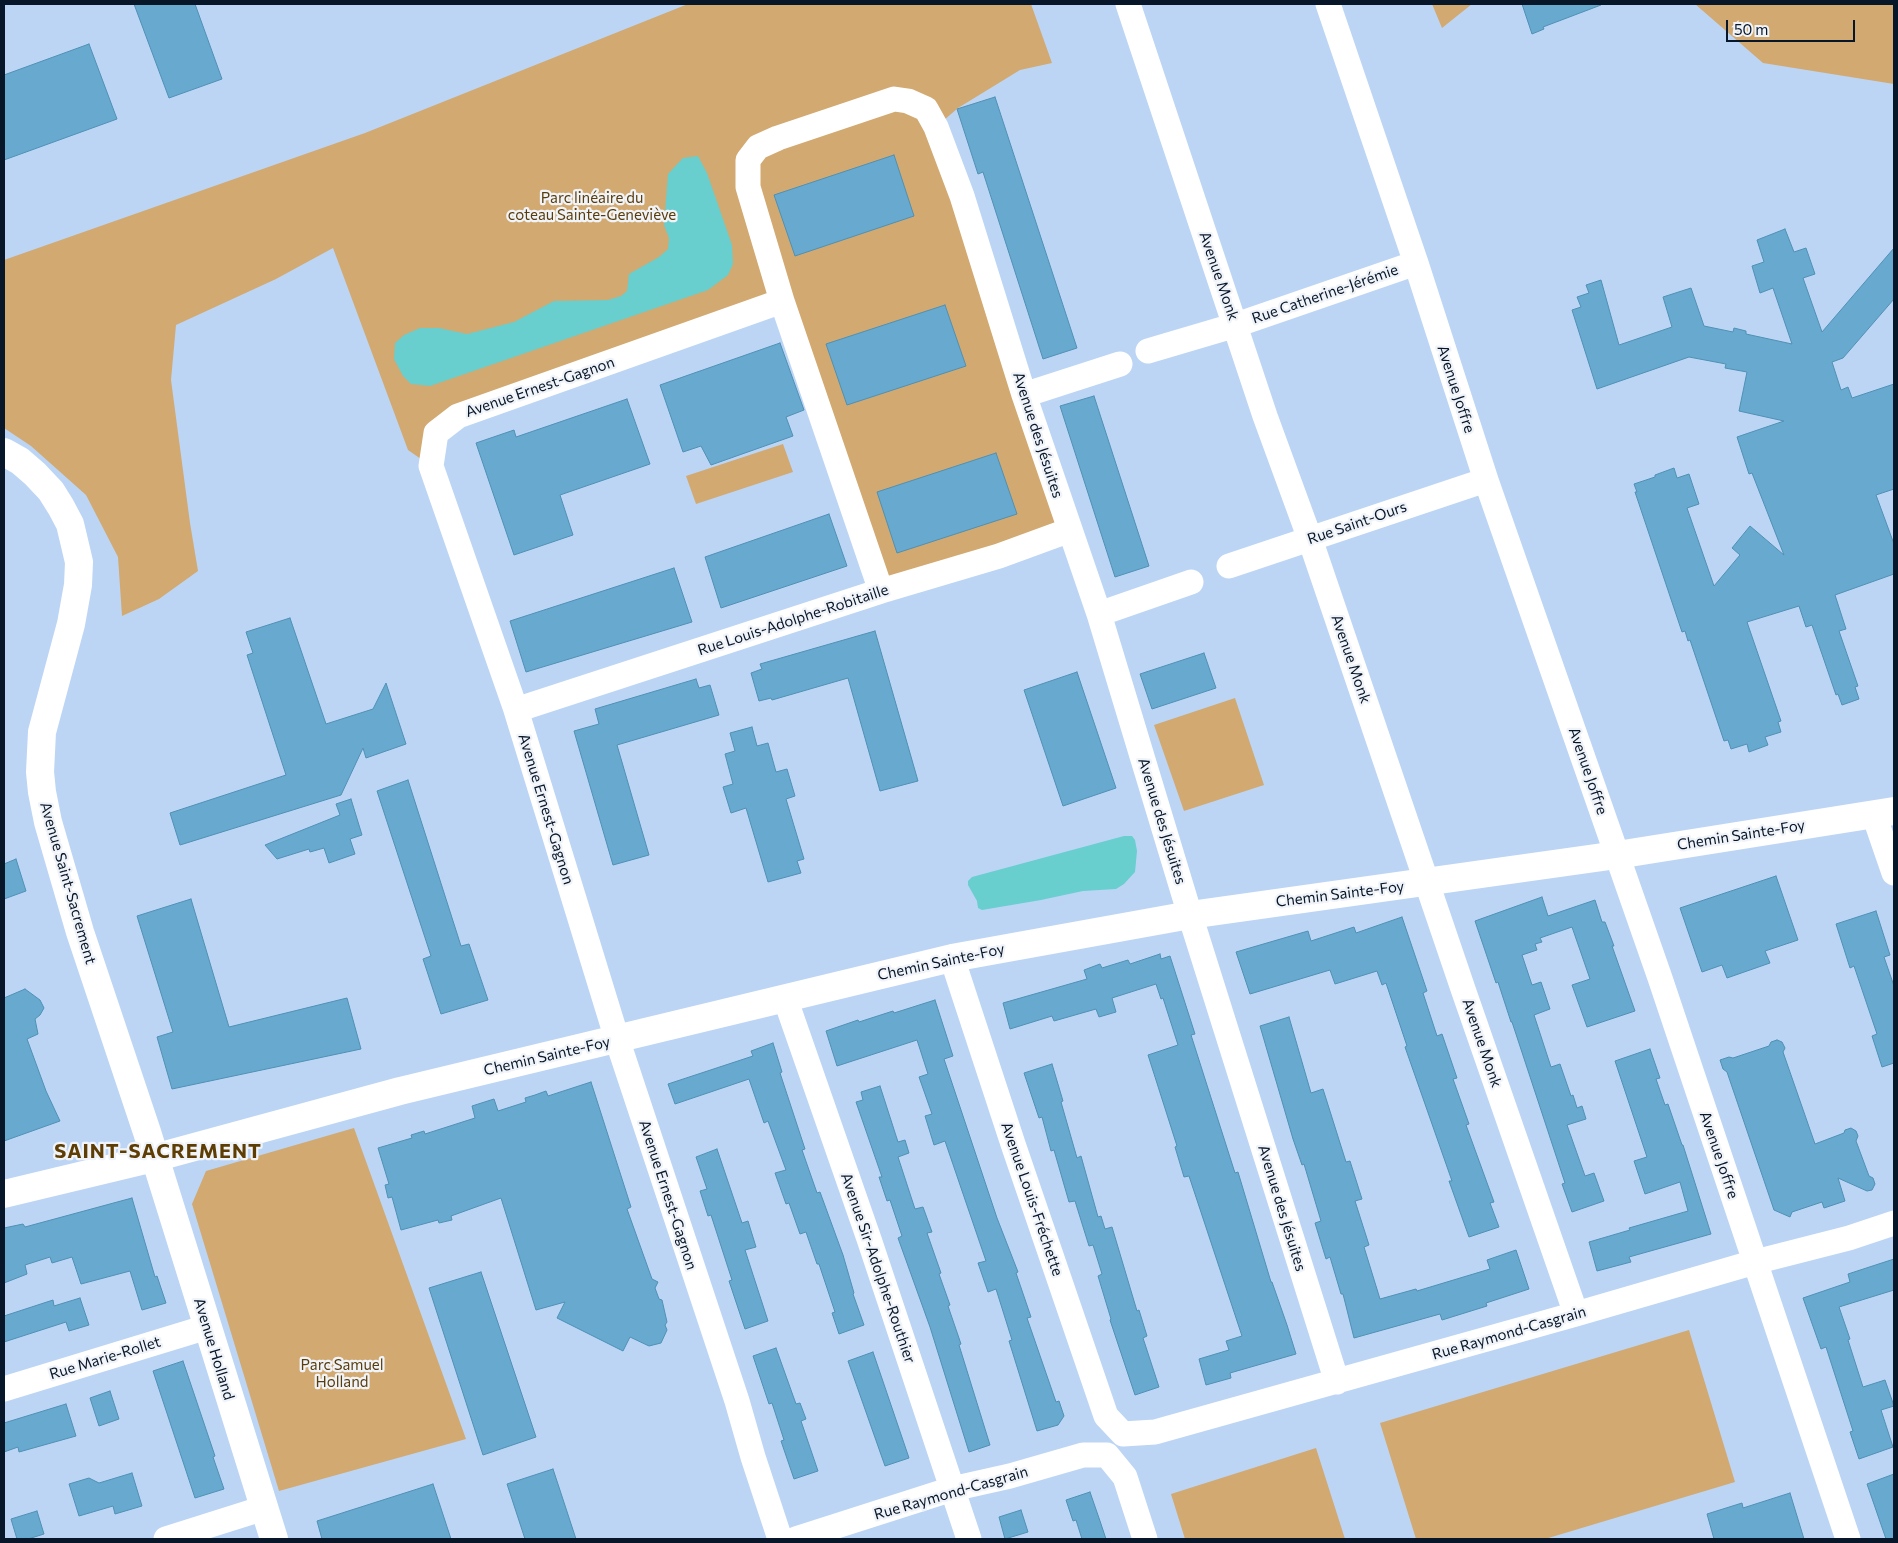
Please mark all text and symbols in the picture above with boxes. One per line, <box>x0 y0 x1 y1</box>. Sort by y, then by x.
scale bar <box>1728 10 1857 42</box>
text: 50 m <box>1734 20 1768 38</box>
park label: Parc linéaire du coteau Sainte-Geneviève <box>508 189 676 224</box>
street label: Avenue Monk <box>1195 229 1243 323</box>
street label: Rue Catherine-Jérémie <box>1250 261 1400 327</box>
street label: Avenue Joffre <box>1433 343 1479 435</box>
street label: Avenue Ernest-Gagnon <box>463 353 617 421</box>
street label: Avenue des Jésuites <box>1009 370 1067 500</box>
street label: Rue Saint-Ours <box>1305 498 1409 548</box>
street label: Rue Louis-Adolphe-Robitaille <box>695 581 891 659</box>
street label: Avenue Monk <box>1327 612 1375 706</box>
street label: Avenue Joffre <box>1565 725 1611 817</box>
street label: Avenue Ernest-Gagnon <box>514 731 578 887</box>
street label: Avenue des Jésuites <box>1134 756 1190 886</box>
street label: Avenue Saint-Sacrement <box>36 800 100 966</box>
street label: Chemin Sainte-Foy <box>1676 816 1806 854</box>
street label: Chemin Sainte-Foy <box>1275 877 1405 911</box>
street label: Chemin Sainte-Foy <box>876 940 1006 984</box>
street label: Avenue Monk <box>1458 996 1506 1090</box>
street label: Chemin Sainte-Foy <box>482 1033 612 1079</box>
street label: Avenue Joffre <box>1696 1109 1742 1201</box>
street label: Avenue Ernest-Gagnon <box>635 1118 701 1272</box>
street label: Avenue Louis-Fréchette <box>997 1120 1067 1278</box>
district label: SAINT-SACREMENT <box>52 1139 264 1163</box>
street label: Avenue des Jésuites <box>1254 1143 1310 1273</box>
street label: Avenue Sir-Adolphe-Routhier <box>837 1170 919 1366</box>
street label: Avenue Holland <box>190 1296 238 1402</box>
street label: Rue Raymond-Casgrain <box>1430 1302 1588 1364</box>
street label: Rue Marie-Rollet <box>47 1333 163 1383</box>
park label: Parc Samuel Holland <box>300 1356 384 1391</box>
street label: Rue Raymond-Casgrain <box>872 1462 1030 1524</box>

